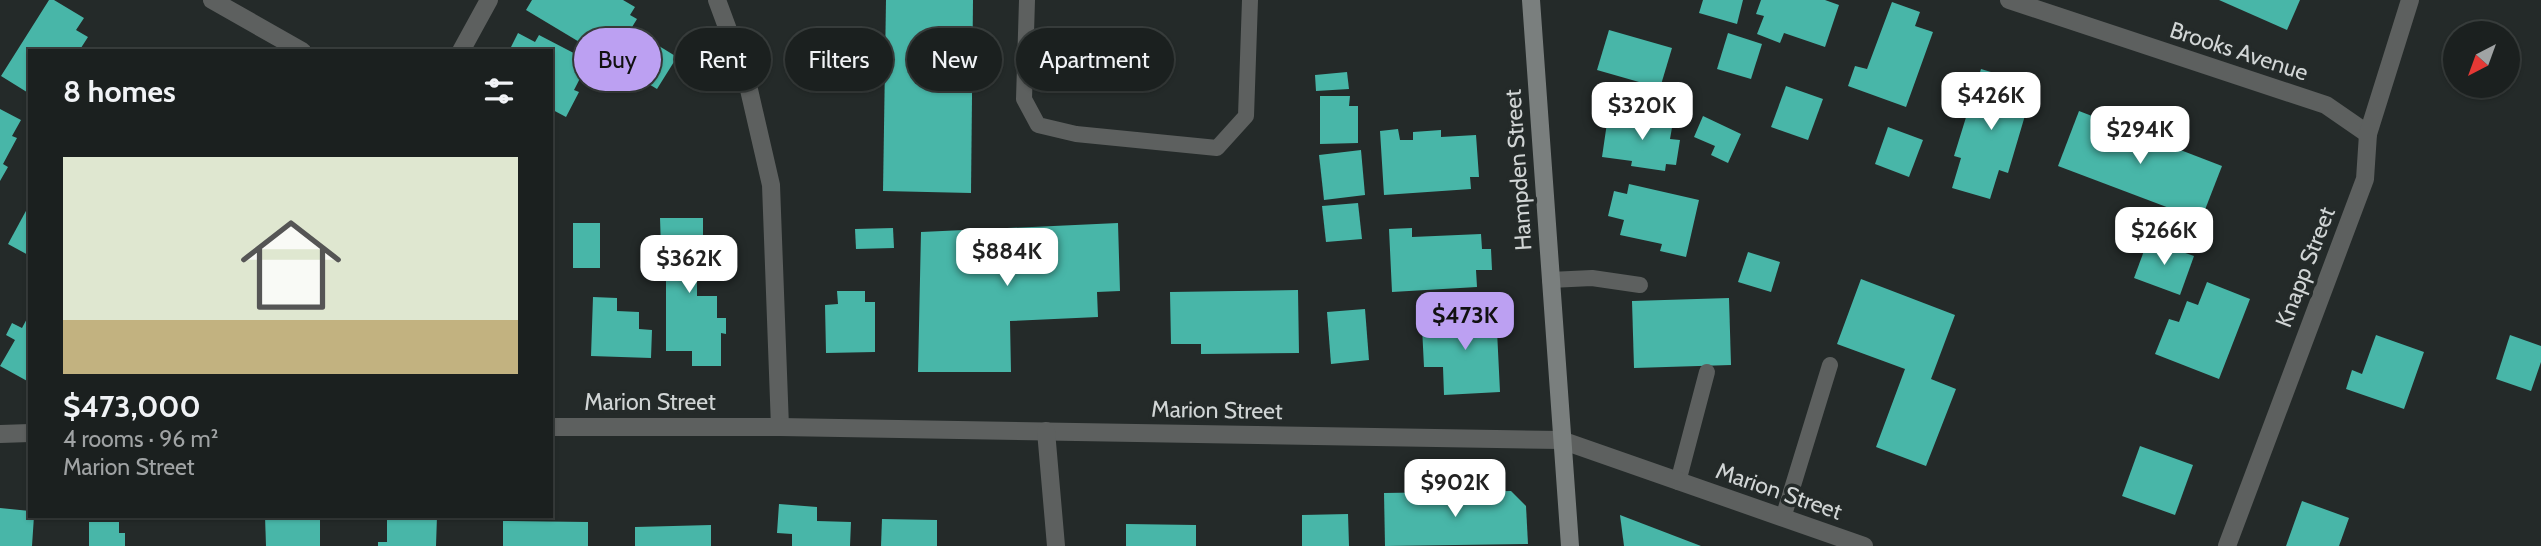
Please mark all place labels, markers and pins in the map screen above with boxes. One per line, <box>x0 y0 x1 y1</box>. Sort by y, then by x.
pin: $426K <box>1942 72 2040 132</box>
pin: $320K <box>1593 82 1691 142</box>
pin: $294K <box>2091 106 2189 166</box>
pin: $266K <box>2115 208 2213 267</box>
pin: $884K <box>958 229 1056 288</box>
pin: $362K <box>640 236 738 295</box>
pin: $473K <box>1416 292 1514 352</box>
pin: $902K <box>1406 460 1504 519</box>

